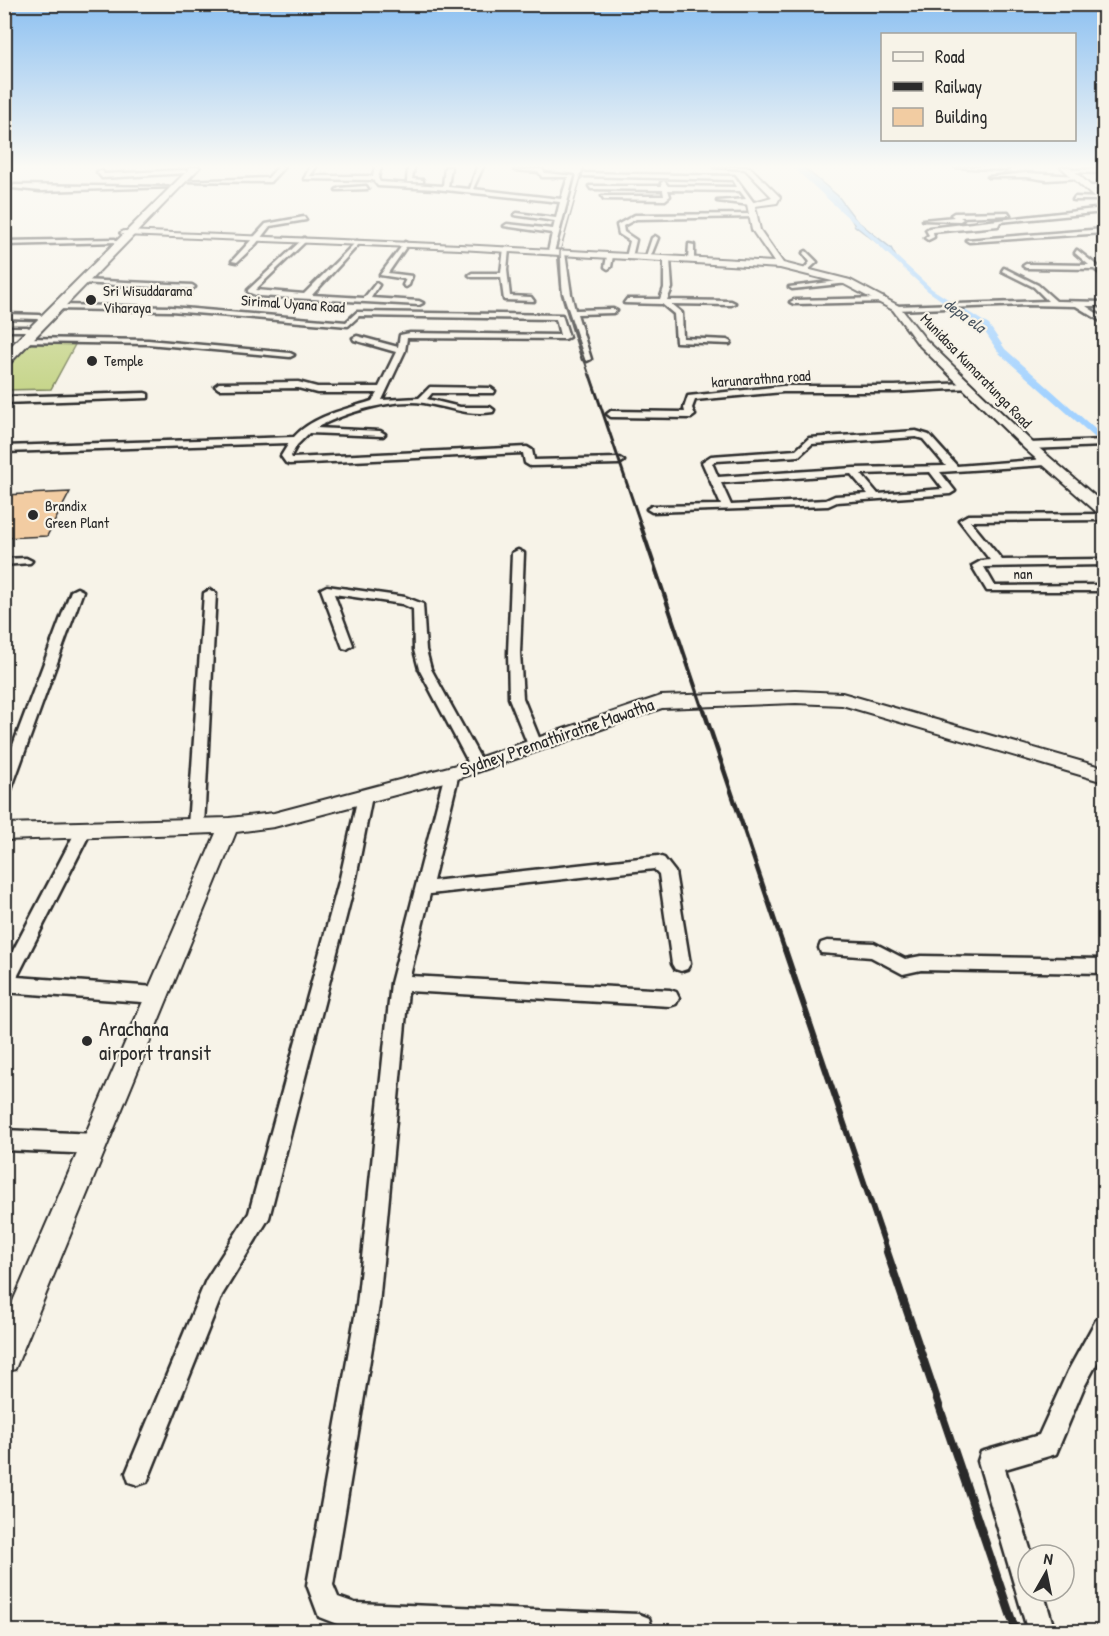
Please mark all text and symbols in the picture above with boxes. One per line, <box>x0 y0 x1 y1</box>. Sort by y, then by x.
legend <box>881 33 1076 141</box>
text: Road <box>935 44 965 69</box>
text: Railway <box>935 74 982 99</box>
text: Building <box>935 104 987 129</box>
place label: Sri Wisuddarama Viharaya <box>103 280 192 318</box>
street label: Sirimal Uyana Road <box>240 289 346 318</box>
water label: depa ela <box>940 292 992 339</box>
marker: Sri Wisuddarama Viharaya <box>84 293 98 307</box>
street label: Munidasa Kumaratunga Road <box>916 309 1037 433</box>
place label: Temple <box>104 350 144 371</box>
marker: Temple <box>85 354 99 368</box>
street label: karunarathna road <box>711 365 811 392</box>
place label: Brandix Green Plant <box>45 495 110 533</box>
marker: Brandix Green Plant <box>26 508 40 522</box>
street label: nan <box>1013 563 1033 584</box>
street label: Sydney Premathiratne Mawatha <box>457 692 657 781</box>
place label: Arachana airport transit <box>99 1014 211 1067</box>
marker: Arachana airport transit <box>80 1034 94 1048</box>
north arrow <box>1016 1543 1076 1603</box>
text: N <box>1042 1547 1055 1570</box>

